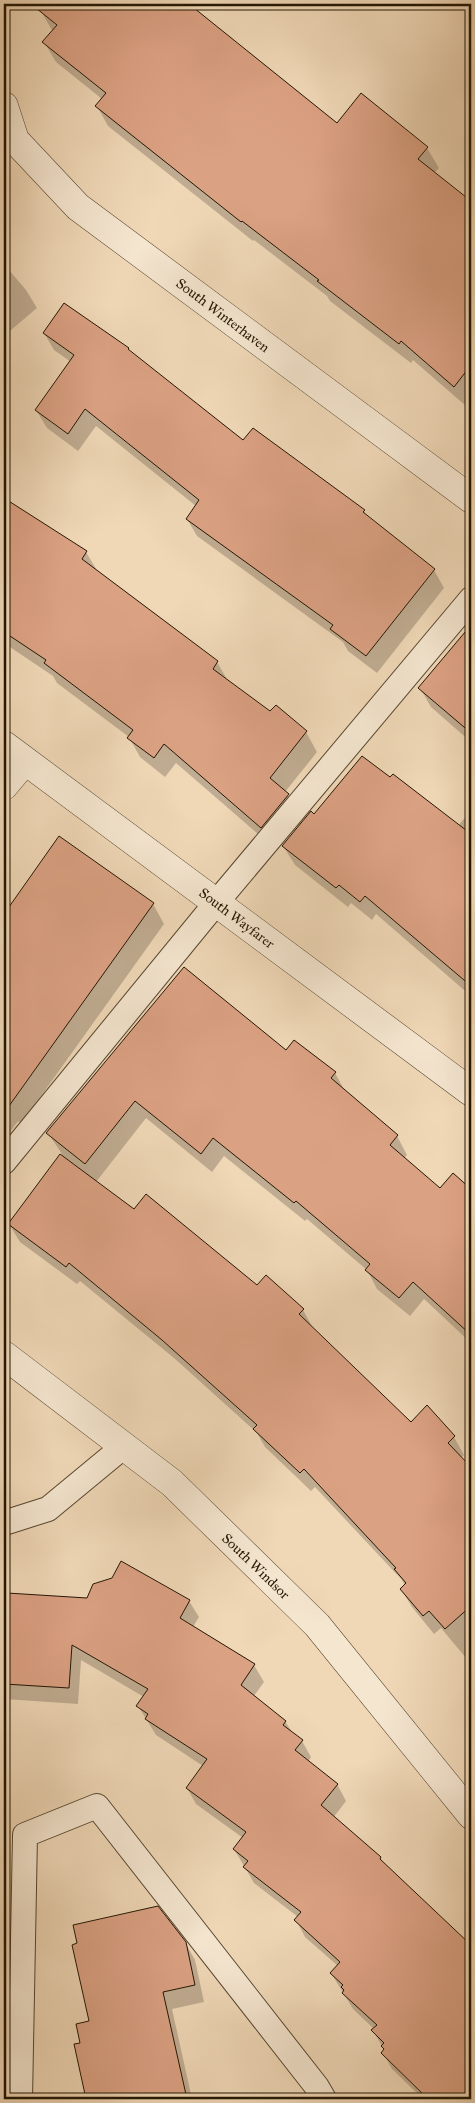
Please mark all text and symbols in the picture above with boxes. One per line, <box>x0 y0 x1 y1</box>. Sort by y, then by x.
street label: South Winterhaven <box>173 275 273 356</box>
street label: South Wayfarer <box>196 884 278 953</box>
street label: South Windsor <box>218 1530 294 1603</box>

